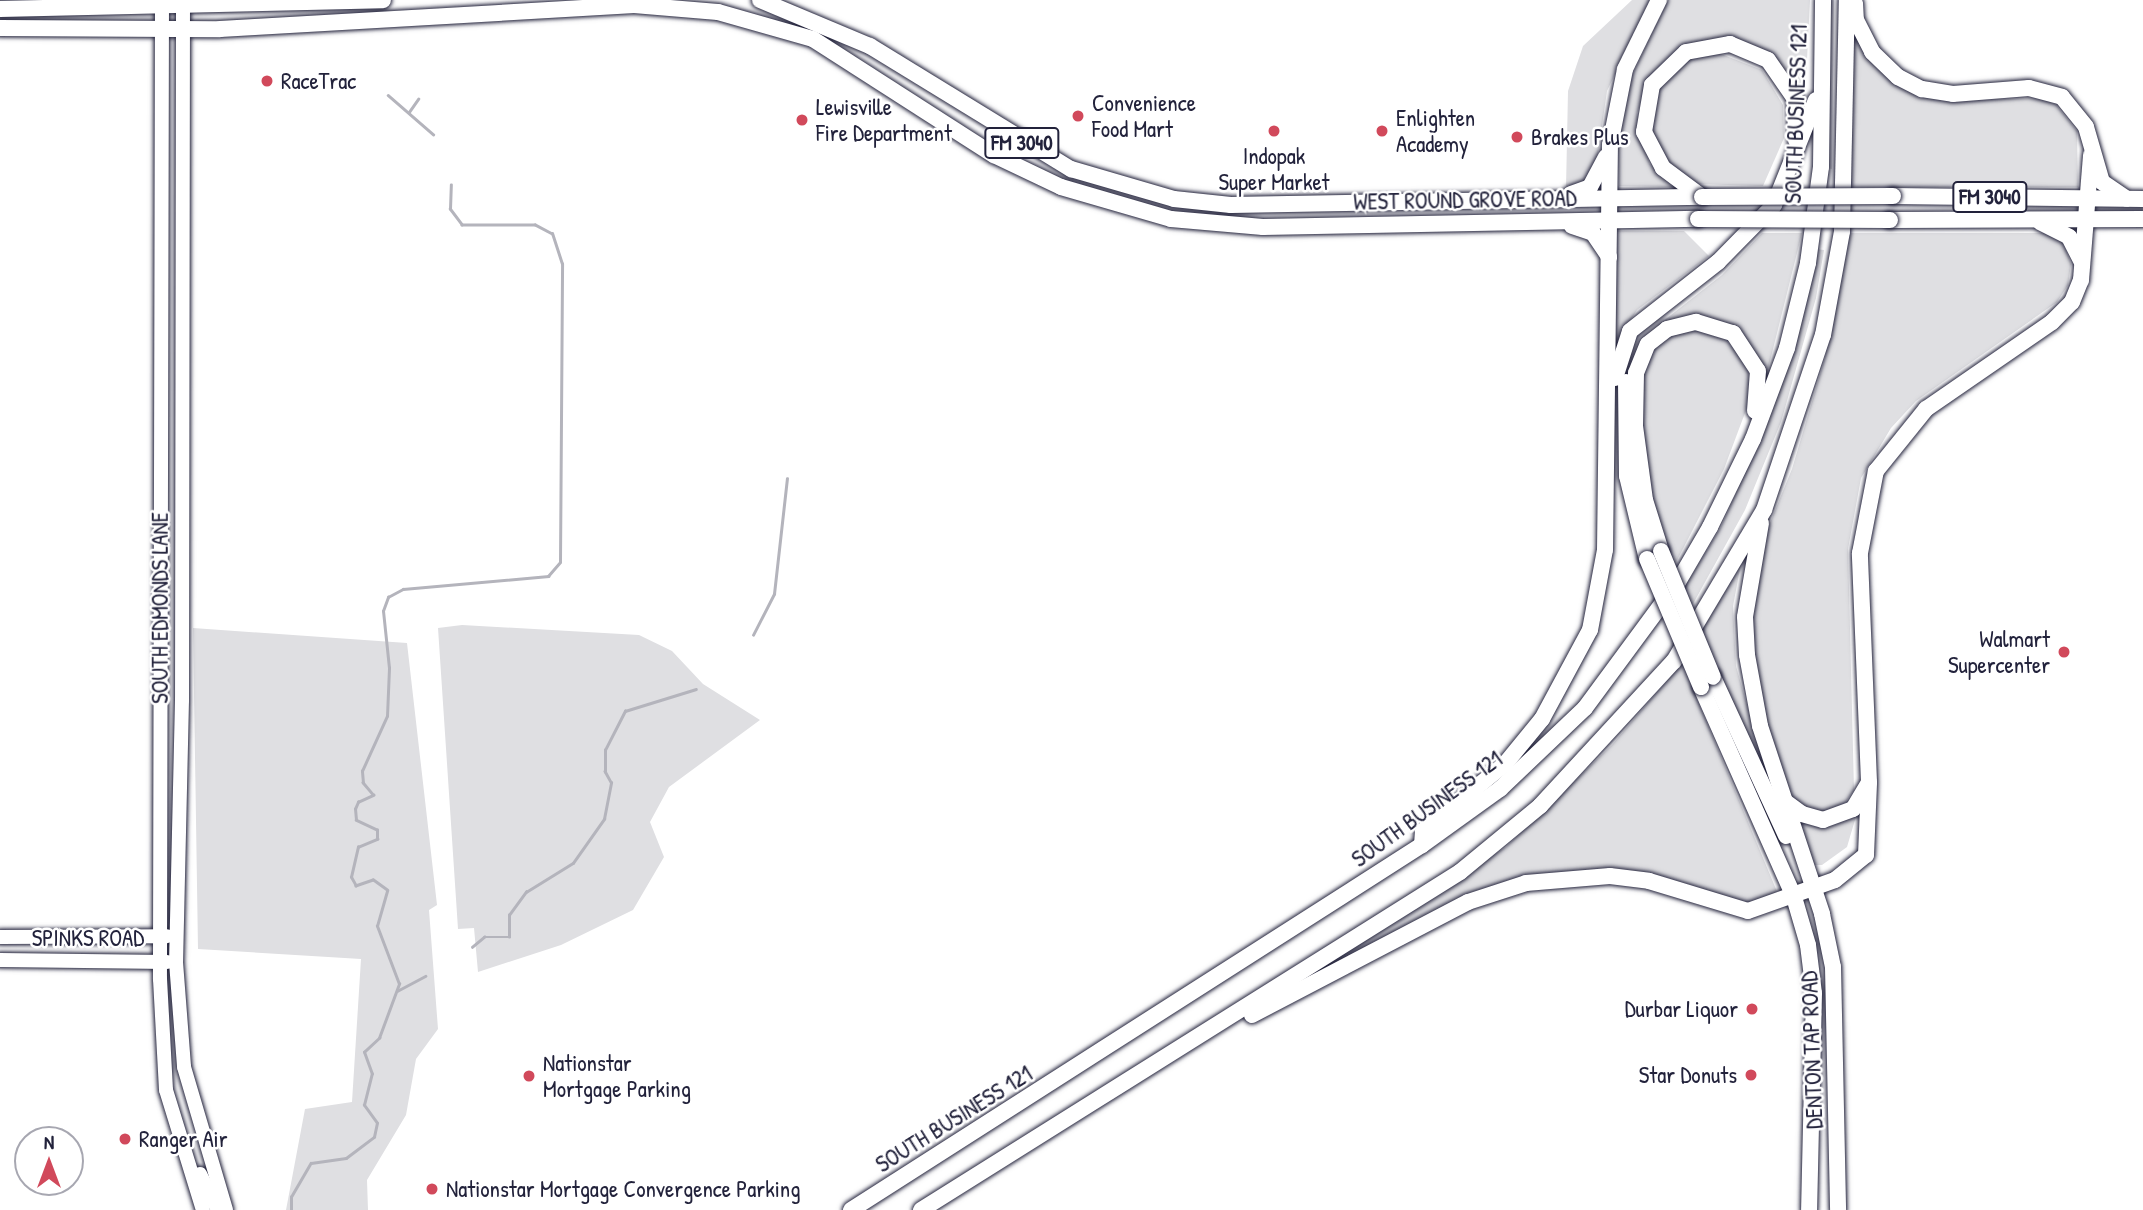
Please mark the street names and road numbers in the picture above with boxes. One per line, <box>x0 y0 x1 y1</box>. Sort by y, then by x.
street label: SOUTH BUSINESS 121 <box>1779 24 1813 204</box>
road number: FM 3040 <box>984 125 1060 160</box>
road number: FM 3040 <box>1952 180 2028 214</box>
street label: WEST ROUND GROVE ROAD <box>1353 184 1577 216</box>
street label: SOUTH EDMONDS LANE <box>146 512 174 704</box>
street label: SOUTH BUSINESS 121 <box>1346 745 1508 873</box>
street label: SPINKS ROAD <box>32 924 144 952</box>
street label: DENTON TAP ROAD <box>1795 971 1829 1129</box>
street label: SOUTH BUSINESS 121 <box>871 1060 1037 1178</box>

